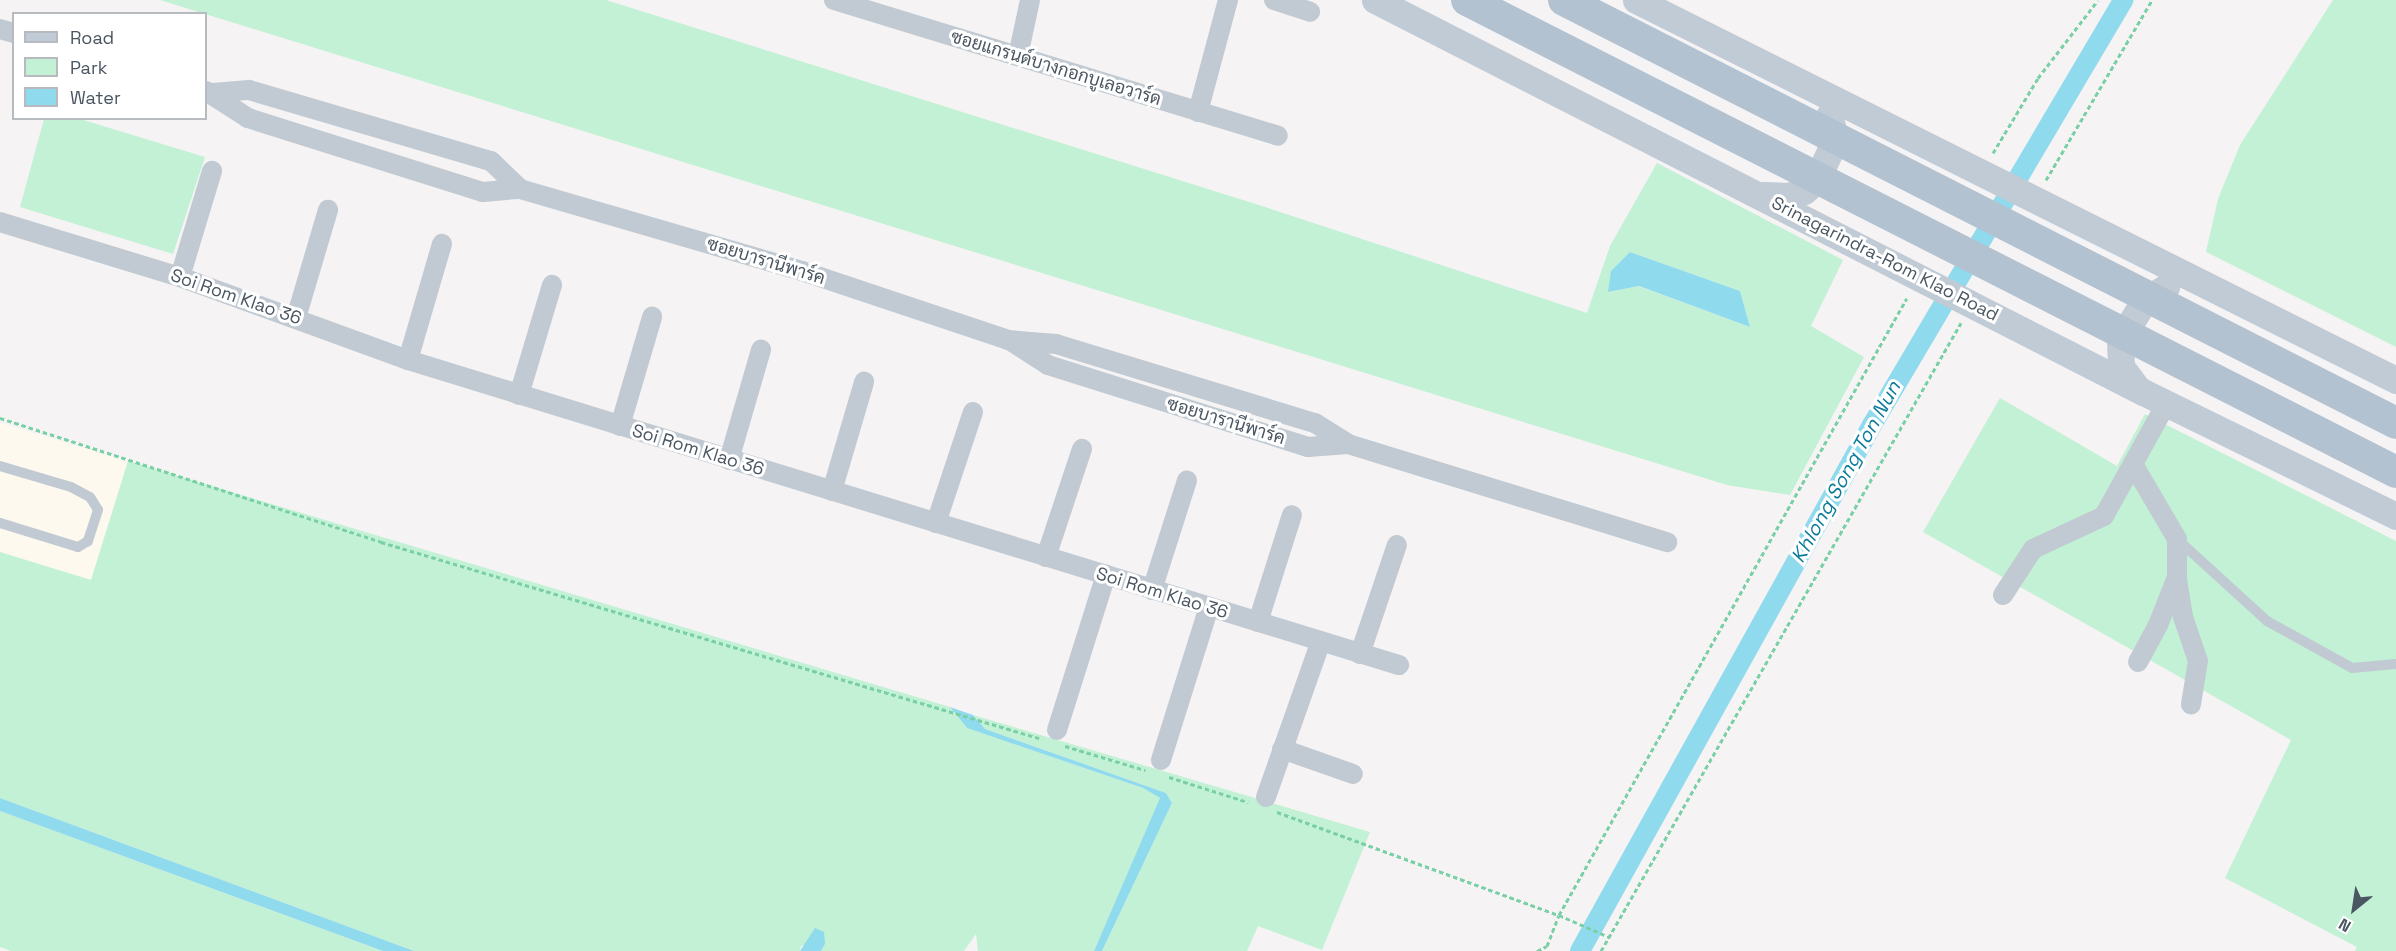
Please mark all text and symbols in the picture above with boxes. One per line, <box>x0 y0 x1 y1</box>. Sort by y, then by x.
legend <box>12 12 207 120</box>
text: Road <box>70 26 114 49</box>
street label: ซอยแกรนด์บางกอกบูเลอวาร์ด <box>948 26 1164 110</box>
text: Park <box>70 56 107 79</box>
text: Water <box>70 86 121 109</box>
street label: Srinagarindra-Rom Klao Road <box>1768 192 2002 326</box>
street label: ซอยบารานีพาร์ค <box>704 233 828 289</box>
street label: Soi Rom Klao 36 <box>168 265 304 329</box>
water label: Khlong Song Ton Nun <box>1786 377 1906 567</box>
street label: ซอยบารานีพาร์ค <box>1164 393 1288 449</box>
street label: Soi Rom Klao 36 <box>629 420 767 480</box>
street label: Soi Rom Klao 36 <box>1093 563 1231 623</box>
north arrow <box>2324 879 2384 939</box>
text: N <box>2335 913 2355 937</box>

